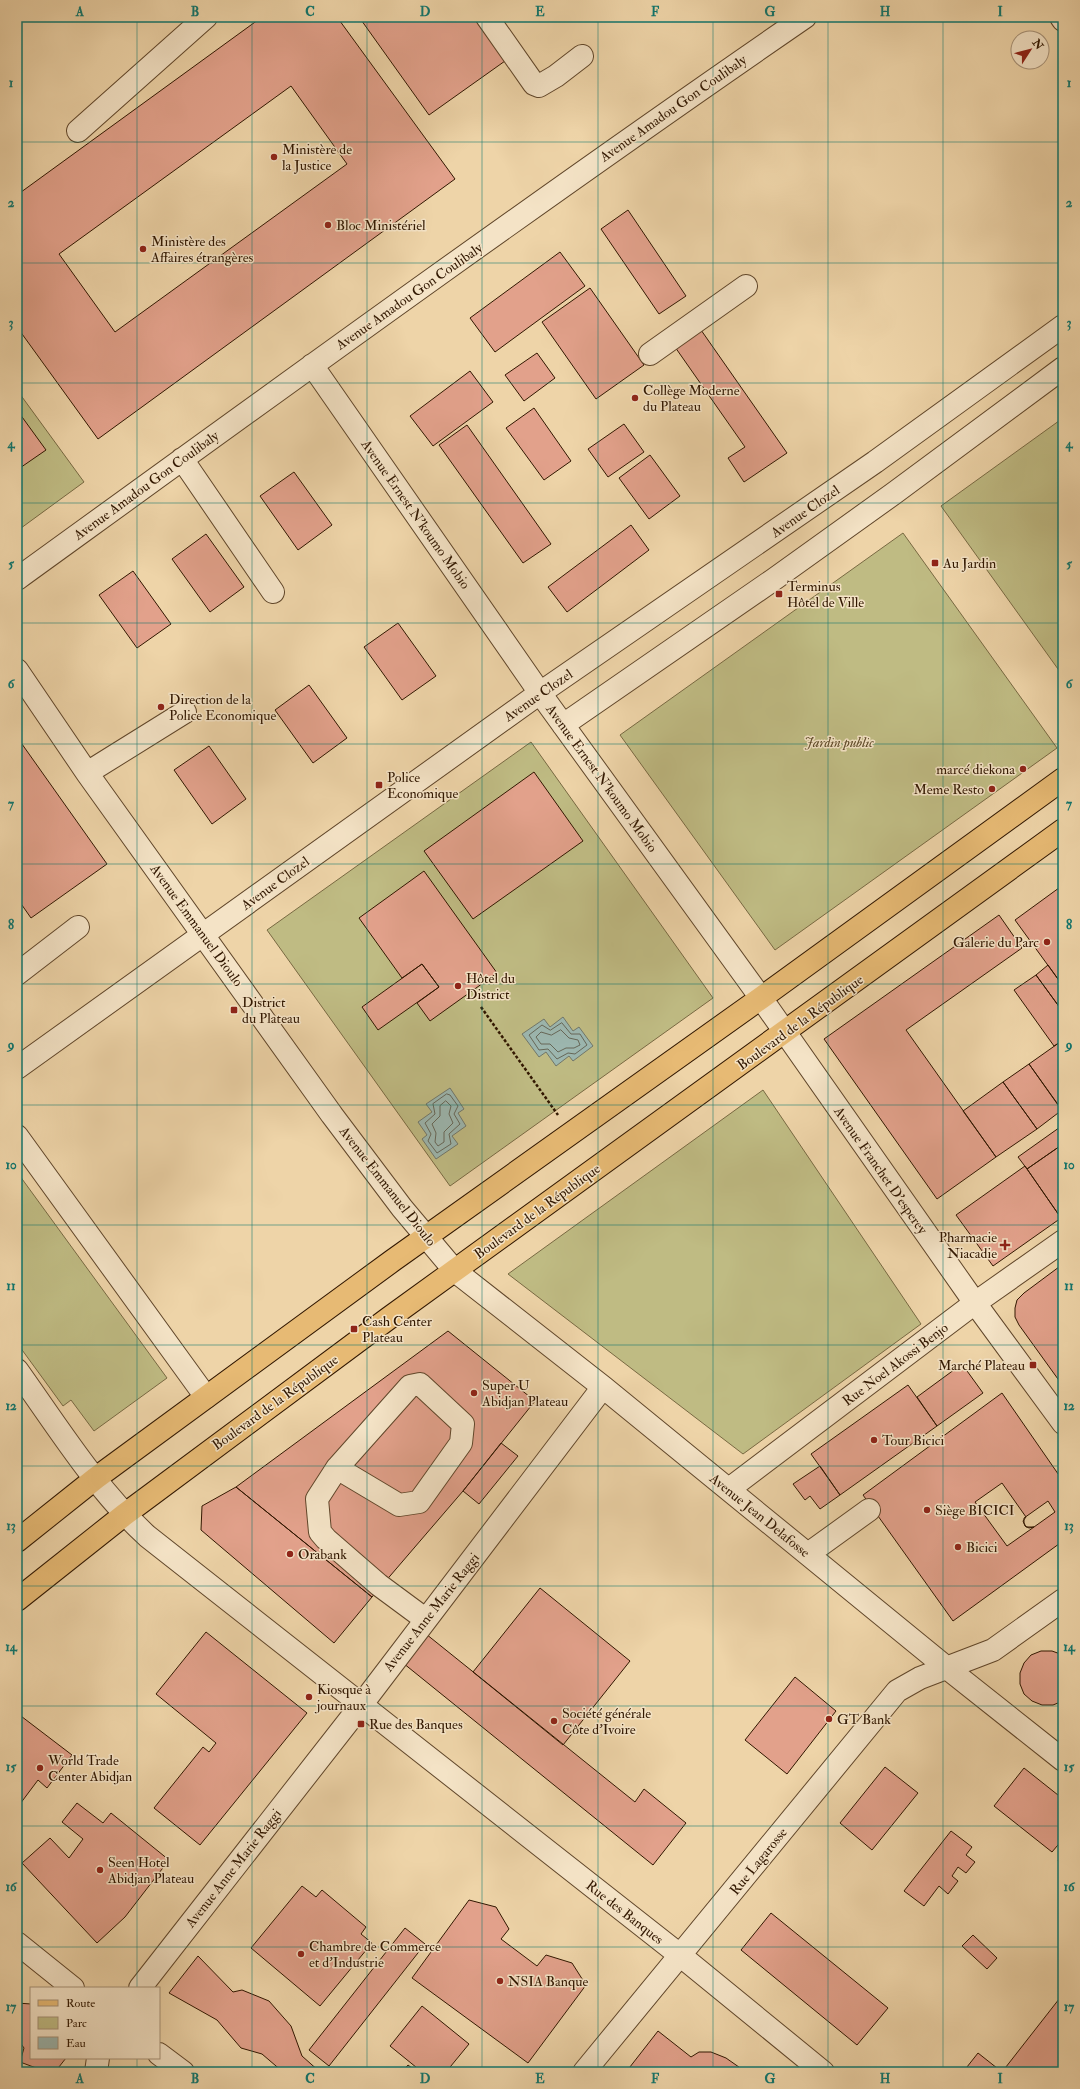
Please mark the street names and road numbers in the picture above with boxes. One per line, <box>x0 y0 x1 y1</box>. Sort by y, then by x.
street label: Avenue Amadou Gon Coulibaly <box>596 51 751 167</box>
street label: Avenue Amadou Gon Coulibaly <box>332 239 487 355</box>
street label: Avenue Amadou Gon Coulibaly <box>70 427 223 545</box>
street label: Avenue Ernest N'koumo Mobio <box>357 435 474 592</box>
street label: Avenue Clozel <box>767 481 843 542</box>
street label: Avenue Clozel <box>500 665 576 726</box>
street label: Avenue Ernest N'koumo Mobio <box>542 700 661 856</box>
street label: Avenue Clozel <box>237 853 313 914</box>
street label: Avenue Emmanuel Dioulo <box>146 860 247 990</box>
street label: Boulevard de la République <box>734 971 867 1075</box>
street label: Avenue Franchet D'esperey <box>829 1102 932 1239</box>
street label: Avenue Emmanuel Dioulo <box>335 1122 440 1250</box>
street label: Boulevard de la République <box>471 1160 604 1264</box>
street label: Rue Noel Akossi Benjo <box>839 1319 952 1410</box>
street label: Boulevard de la République <box>209 1351 342 1455</box>
street label: Avenue Jean Delafosse <box>705 1469 813 1561</box>
street label: Avenue Anne Marie Raggi <box>379 1549 483 1676</box>
street label: Avenue Anne Marie Raggi <box>181 1805 285 1932</box>
street label: Rue Lagarosse <box>726 1824 791 1898</box>
street label: Rue des Banques <box>583 1877 667 1948</box>

